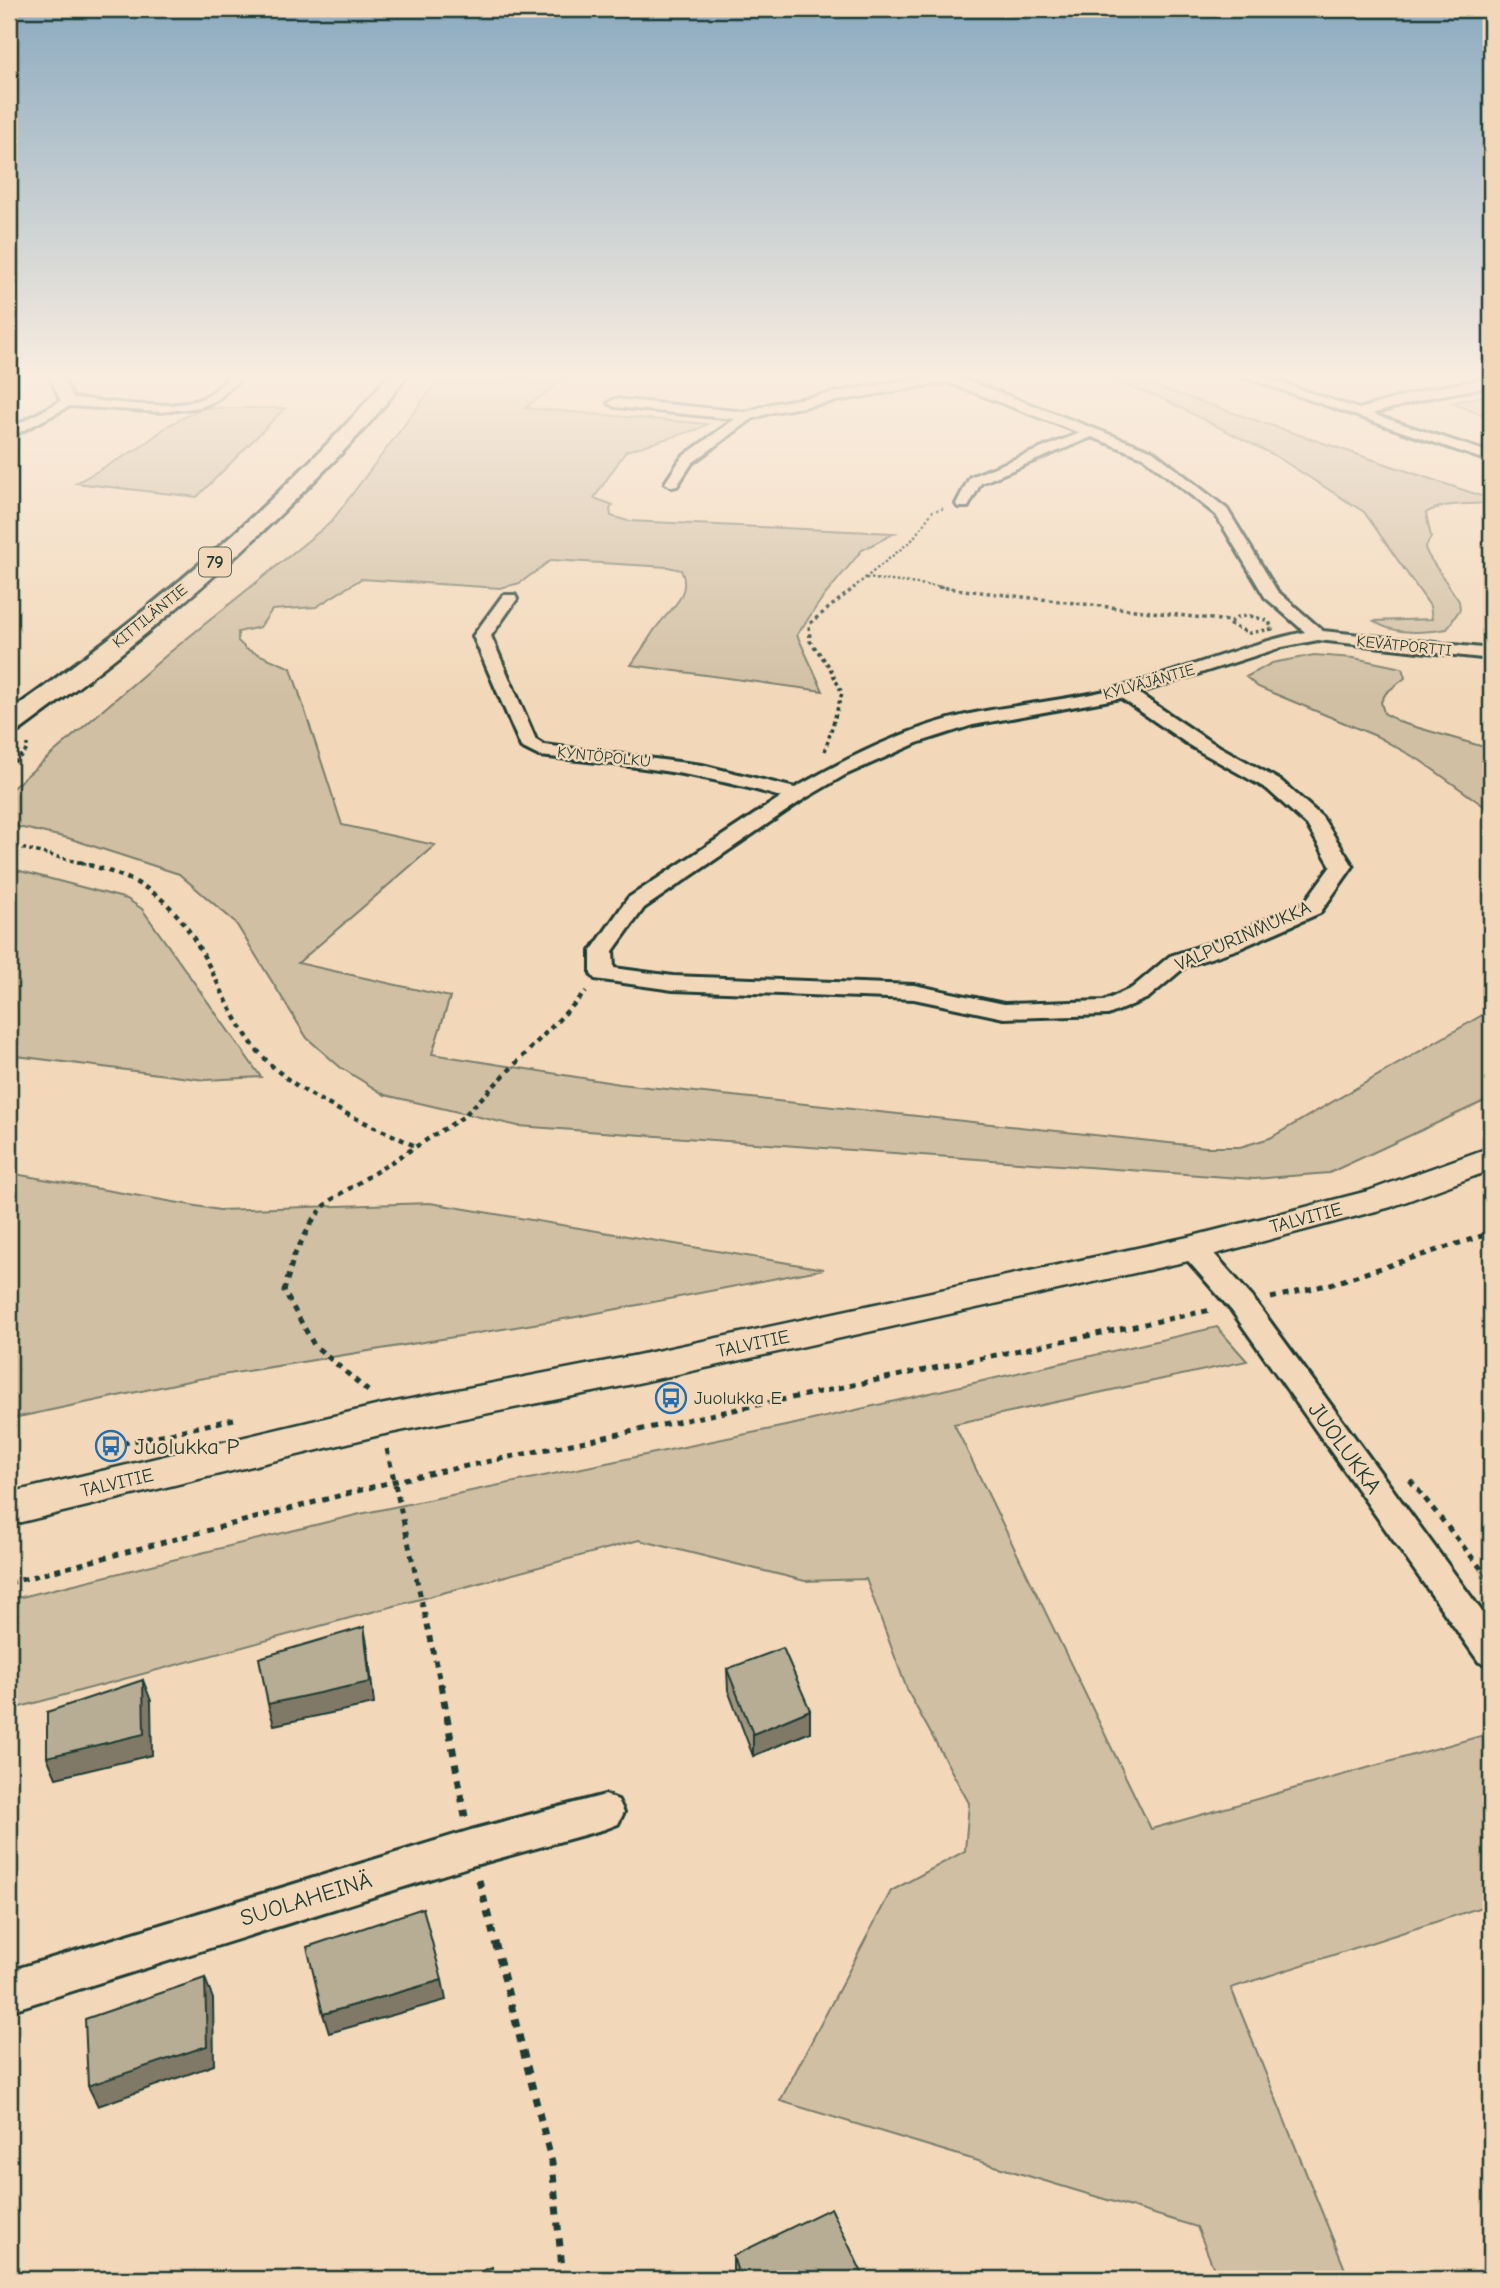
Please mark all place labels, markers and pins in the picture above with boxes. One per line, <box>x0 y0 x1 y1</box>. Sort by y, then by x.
bus stop icon: Juolukka E <box>654 1381 688 1415</box>
place label: Juolukka E <box>694 1387 782 1409</box>
bus stop icon: Juolukka P <box>94 1429 128 1463</box>
place label: Juolukka P <box>134 1433 240 1460</box>

